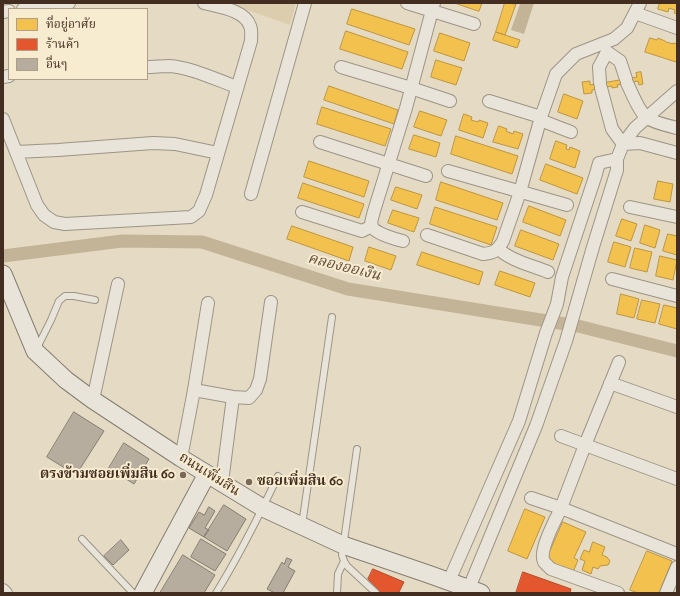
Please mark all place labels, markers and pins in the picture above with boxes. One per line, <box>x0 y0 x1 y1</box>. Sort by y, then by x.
place label: ตรงข้ามซอยเพิ่มสิน 60 <box>40 467 175 483</box>
marker: ตรงข้ามซอยเพิ่มสิน 60 <box>178 470 188 480</box>
place label: ซอยเพิ่มสิน 60 <box>257 474 343 490</box>
marker: ซอยเพิ่มสิน 60 <box>244 477 254 487</box>

